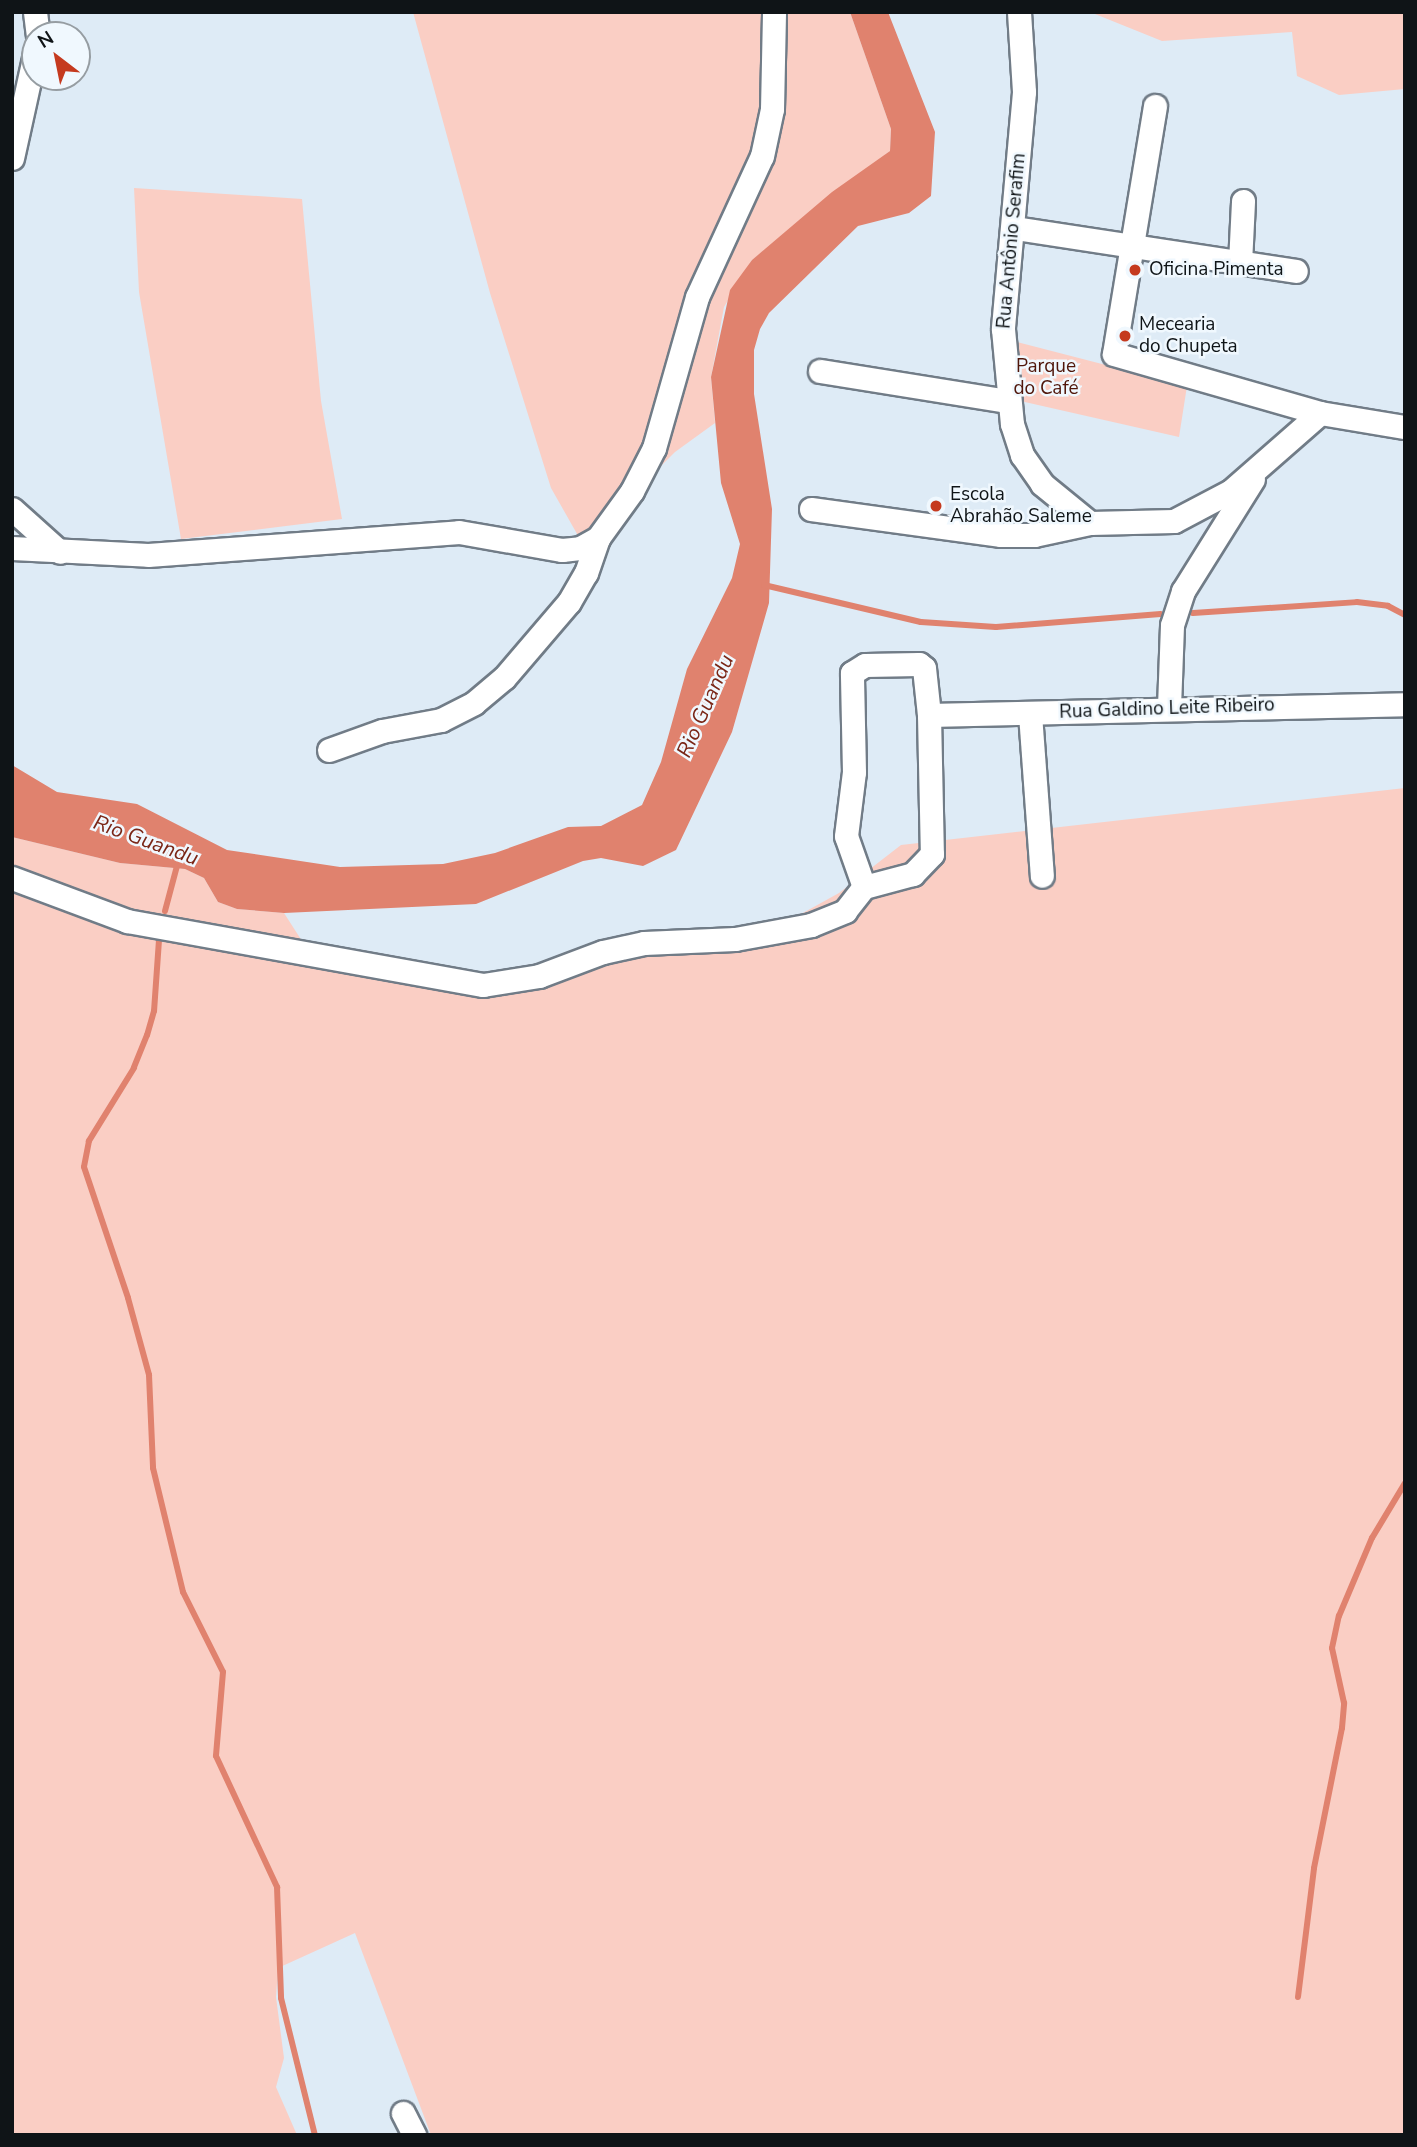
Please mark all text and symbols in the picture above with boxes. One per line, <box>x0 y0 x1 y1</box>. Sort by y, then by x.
north arrow <box>21 21 91 91</box>
text: N <box>33 25 59 55</box>
street label: Rua Antônio Serafim <box>993 152 1031 330</box>
place label: Oficina Pimenta <box>1149 259 1283 281</box>
marker: Oficina Pimenta <box>1127 262 1143 278</box>
place label: Mecearia do Chupeta <box>1139 314 1238 358</box>
marker: Mecearia do Chupeta <box>1117 328 1133 344</box>
park label: Parque do Café <box>1013 356 1079 400</box>
place label: Escola Abrahão Saleme <box>950 484 1092 528</box>
marker: Escola Abrahão Saleme <box>928 498 944 514</box>
water label: Rio Guandu <box>671 651 739 761</box>
street label: Rua Galdino Leite Ribeiro <box>1059 694 1275 724</box>
water label: Rio Guandu <box>90 809 202 871</box>

